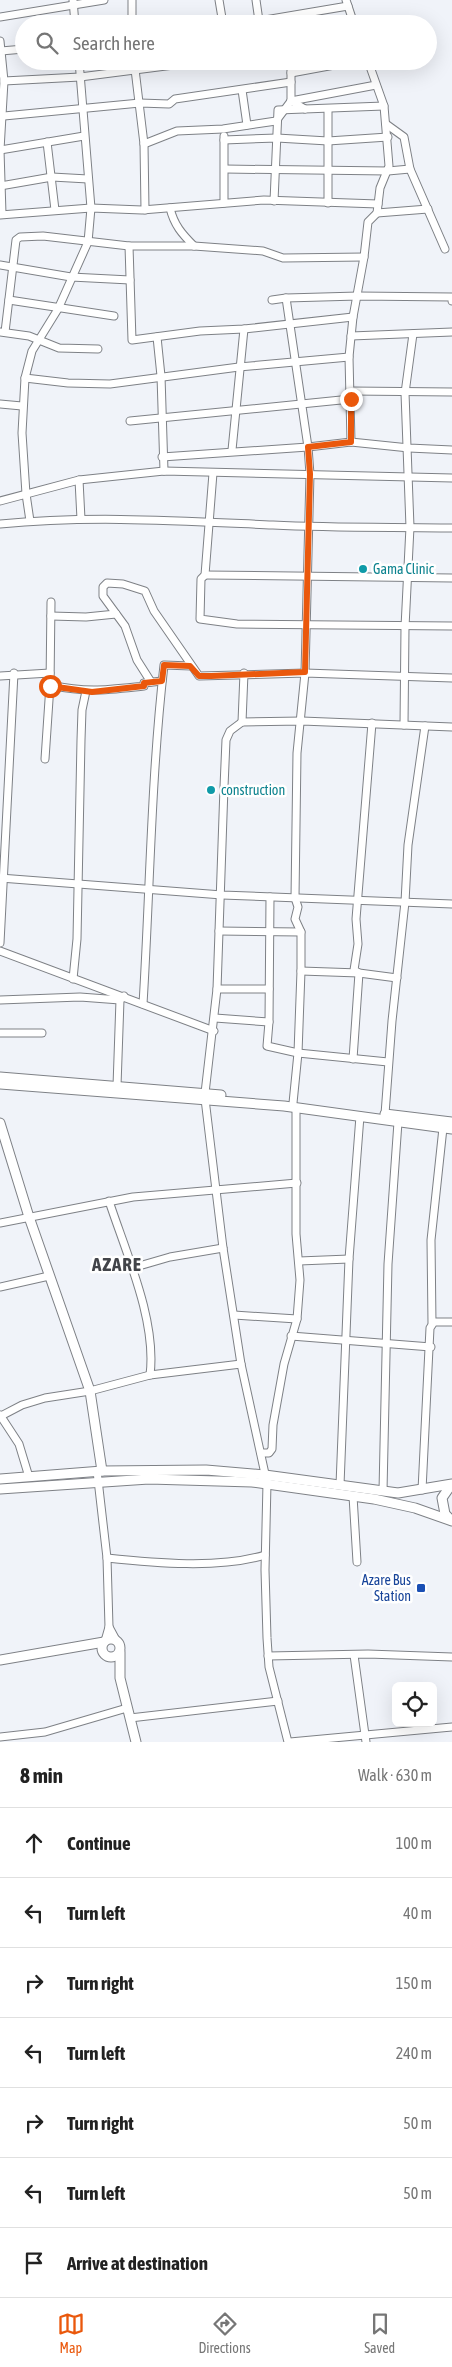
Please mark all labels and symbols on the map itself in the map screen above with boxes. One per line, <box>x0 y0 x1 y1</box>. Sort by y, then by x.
route end <box>340 388 363 411</box>
place label: Gama Clinic <box>373 561 435 577</box>
marker: Gama Clinic <box>357 563 369 575</box>
route start <box>39 675 62 698</box>
place label: construction <box>221 782 285 798</box>
marker: construction <box>205 784 217 796</box>
district label: AZARE <box>91 1253 142 1275</box>
place label: Azare Bus Station <box>362 1572 411 1604</box>
marker: Azare Bus Station <box>415 1582 427 1594</box>

